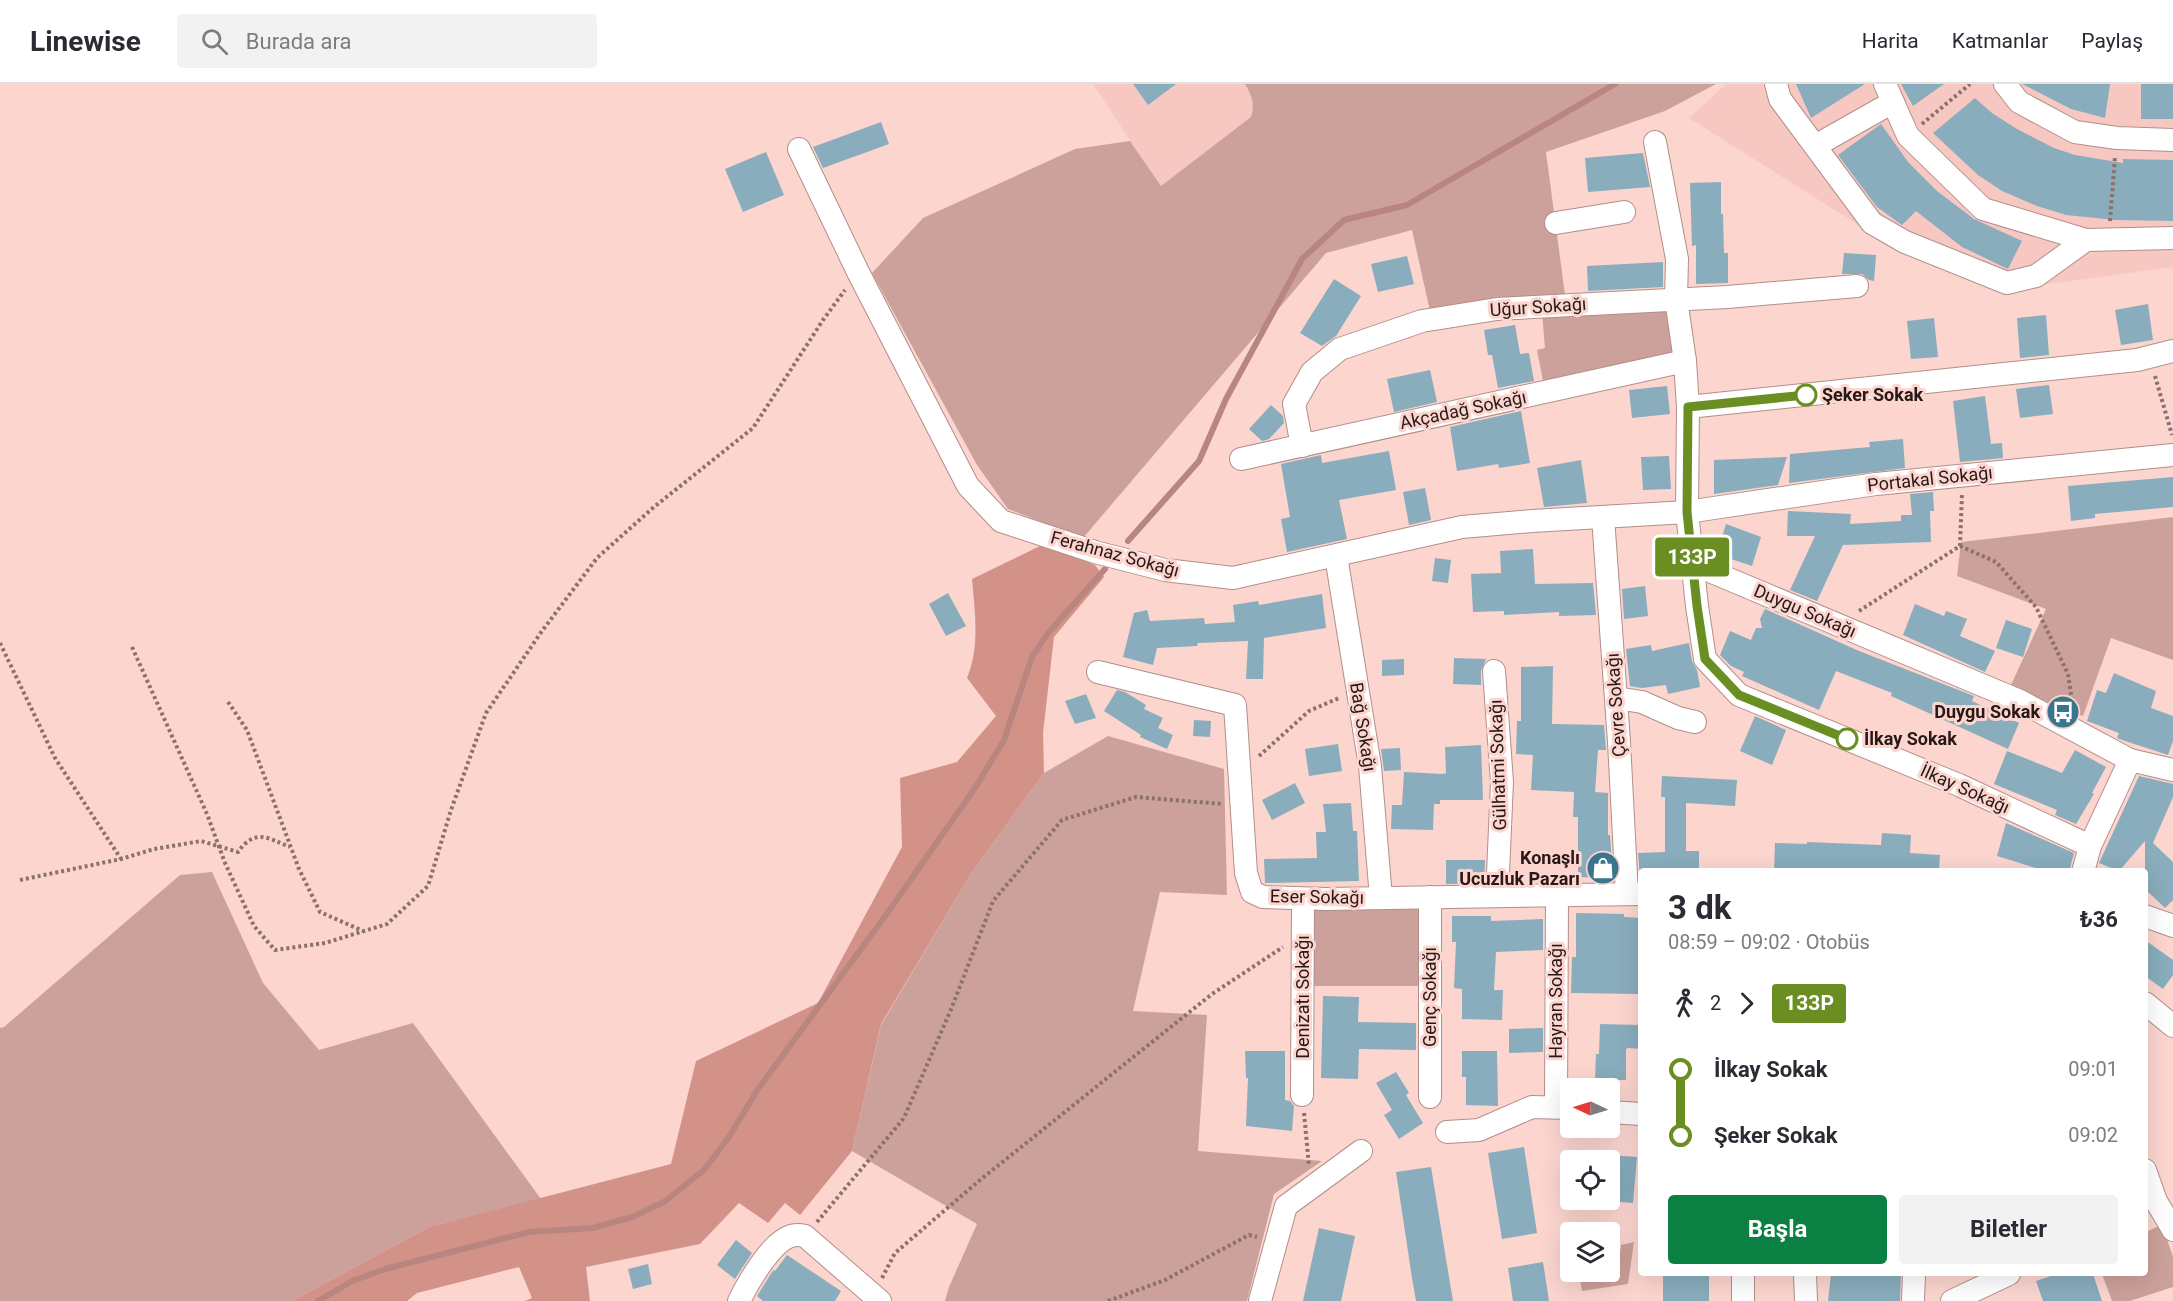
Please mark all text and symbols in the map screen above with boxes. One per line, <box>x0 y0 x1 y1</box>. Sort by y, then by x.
search box <box>177 14 597 68</box>
text: Linewise <box>30 25 141 58</box>
icon: search <box>198 25 231 58</box>
text: Burada ara <box>246 29 351 54</box>
text: Harita <box>1862 29 1919 53</box>
text: Katmanlar <box>1952 29 2048 53</box>
text: Paylaş <box>2081 29 2143 53</box>
street label: Uğur Sokağı <box>1489 293 1587 320</box>
marker: Şeker Sokak <box>1795 384 1817 406</box>
place label: Şeker Sokak <box>1822 384 1924 405</box>
street label: Akçadağ Sokağı <box>1398 386 1528 433</box>
street label: Portakal Sokağı <box>1866 461 1994 496</box>
street label: Ferahnaz Sokağı <box>1049 526 1182 581</box>
line badge: 133P <box>1650 538 1734 576</box>
text: 133P <box>1667 545 1717 569</box>
street label: Duygu Sokağı <box>1751 580 1860 642</box>
street label: Çevre Sokağı <box>1601 652 1630 758</box>
street label: Bağ Sokağı <box>1346 681 1381 773</box>
bus stop icon: Duygu Sokak <box>2045 694 2081 730</box>
street label: Gülhatmi Sokağı <box>1485 699 1510 831</box>
place label: Duygu Sokak <box>1934 701 2040 722</box>
marker: İlkay Sokak <box>1836 728 1858 750</box>
place label: İlkay Sokak <box>1864 728 1957 749</box>
street label: İlkay Sokağı <box>1917 760 2013 818</box>
place label: Konaşlı Ucuzluk Pazarı <box>1459 847 1580 889</box>
shop icon: Konaşlı Ucuzluk Pazarı <box>1585 850 1621 886</box>
street label: Eser Sokağı <box>1270 885 1364 908</box>
text: 3 dk <box>1668 888 1731 927</box>
text: ₺36 <box>2080 907 2118 932</box>
text: 08:59 – 09:02 · Otobüs <box>1668 930 1870 954</box>
street label: Denizatı Sokağı <box>1292 935 1313 1059</box>
street label: Hayran Sokağı <box>1545 943 1566 1059</box>
street label: Genç Sokağı <box>1419 947 1440 1047</box>
icon: walk <box>1668 987 1701 1020</box>
icon: forward <box>1730 987 1763 1020</box>
text: 2 <box>1710 991 1721 1015</box>
text: 133P <box>1784 991 1834 1015</box>
text: İlkay Sokak <box>1714 1057 1827 1082</box>
text: 09:01 <box>2068 1057 2118 1081</box>
north arrow <box>1560 1078 1620 1138</box>
map controls <box>1560 1078 1620 1282</box>
text: Şeker Sokak <box>1714 1123 1838 1148</box>
text: 09:02 <box>2068 1123 2118 1147</box>
button: locate <box>1560 1150 1620 1210</box>
button: Başla <box>1668 1195 1887 1264</box>
button: Biletler <box>1899 1195 2118 1264</box>
button: layers <box>1560 1222 1620 1282</box>

